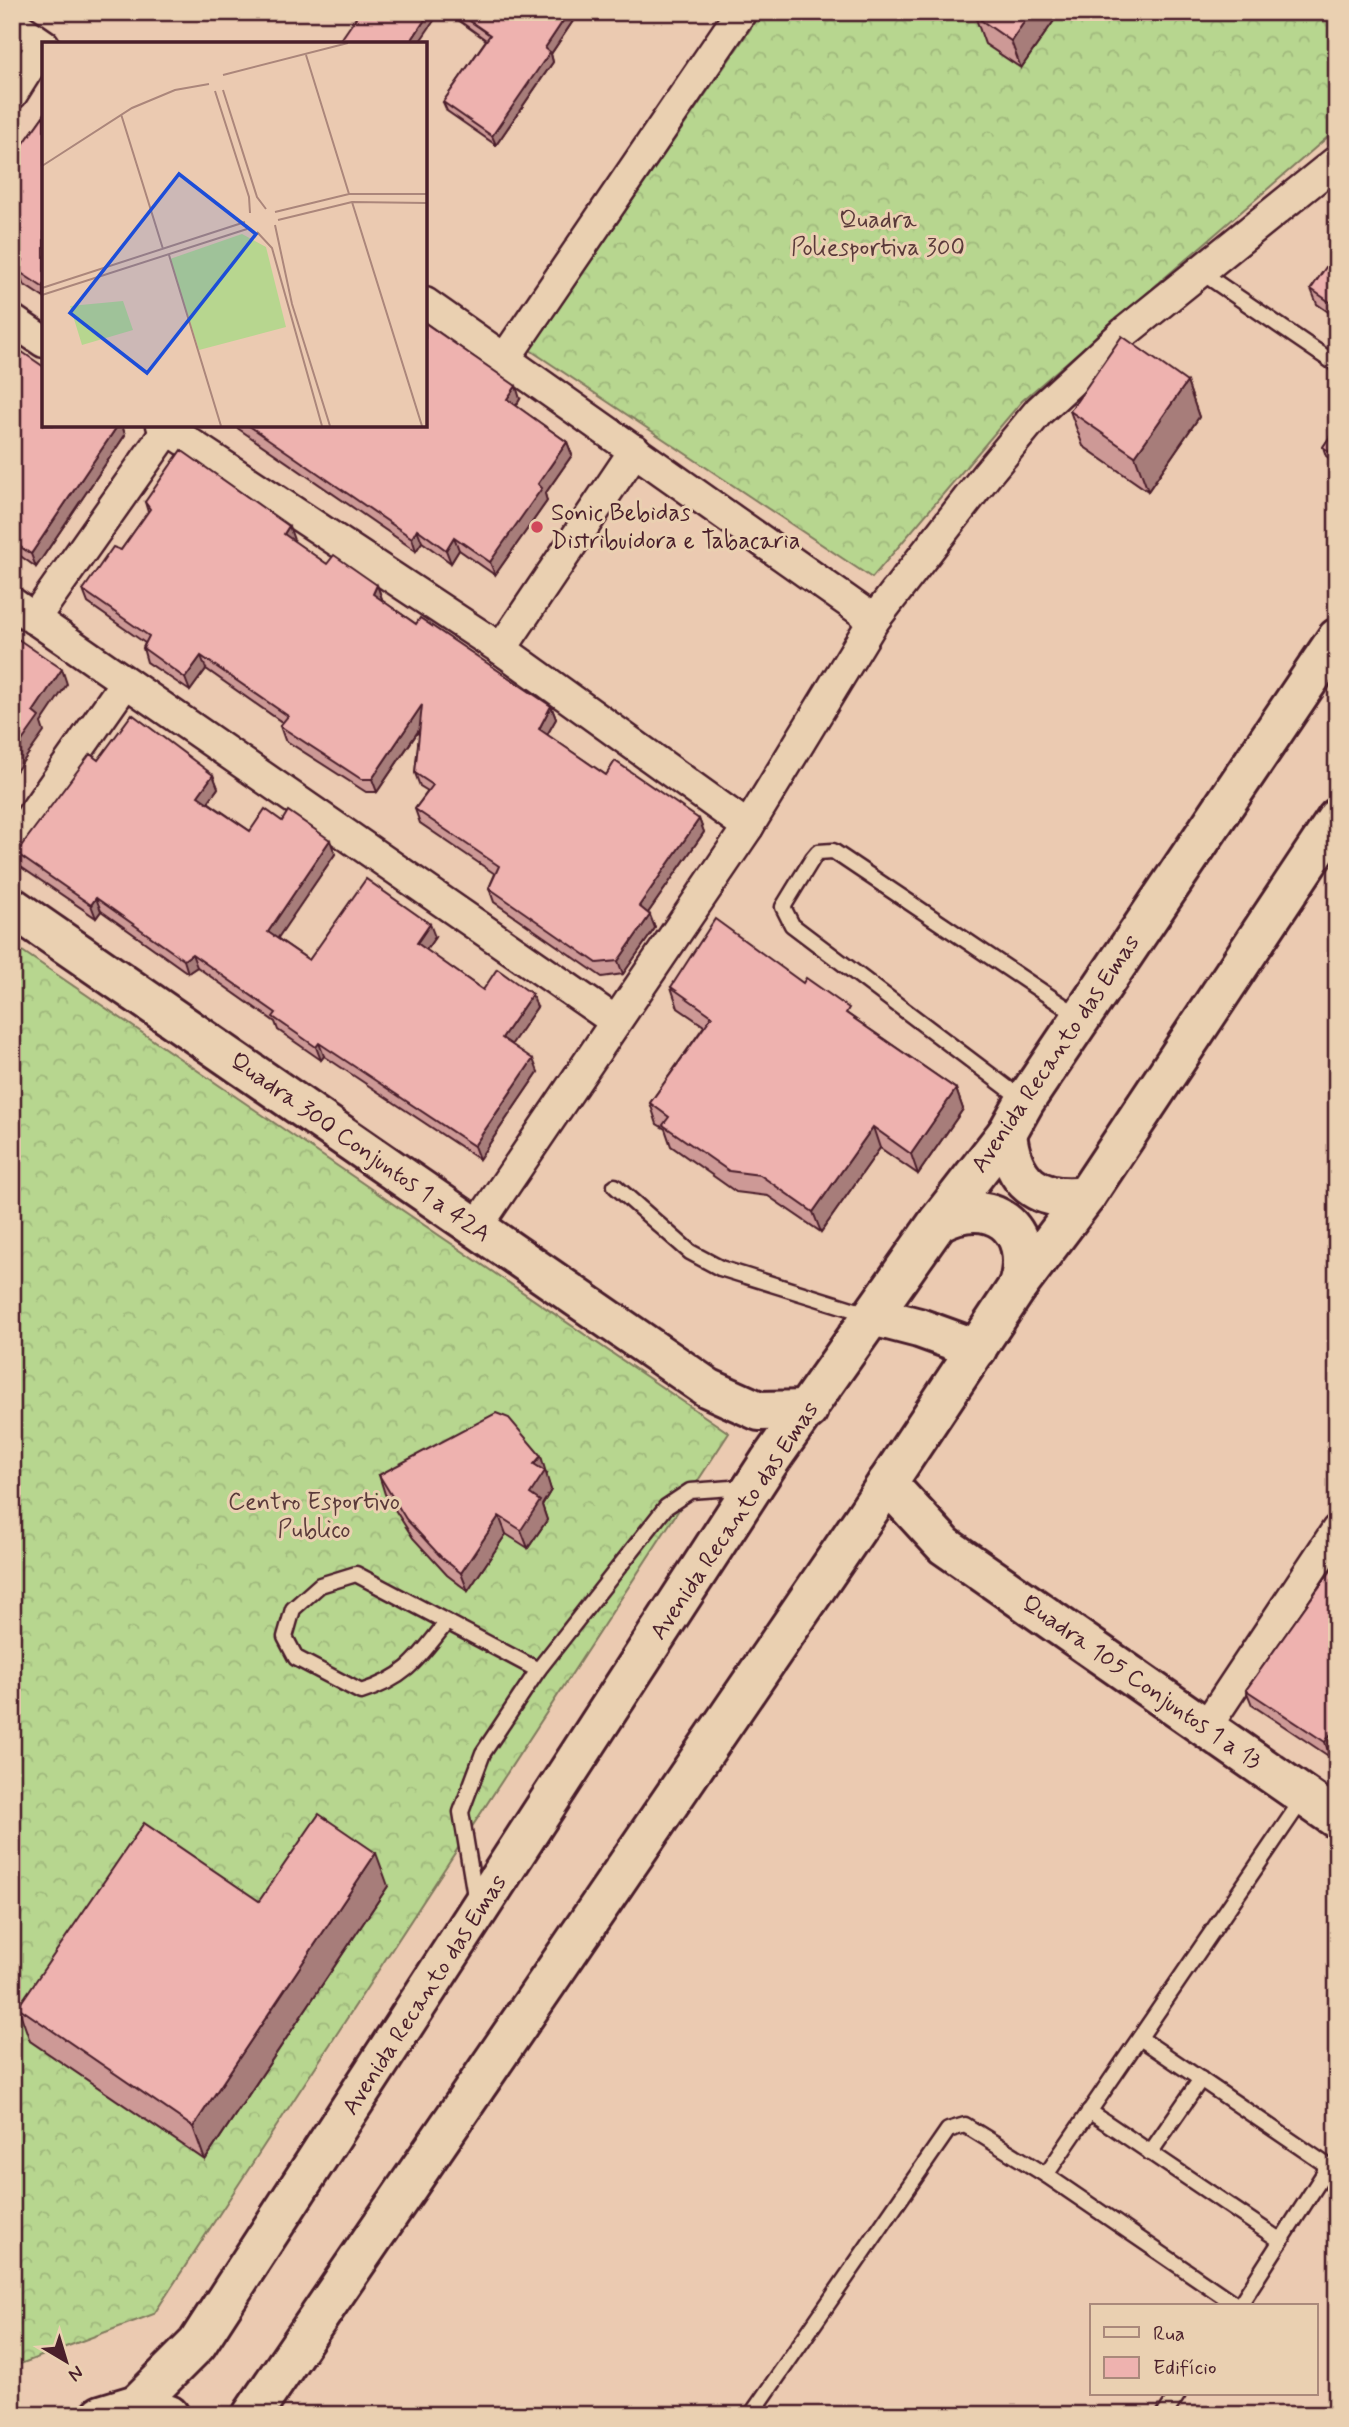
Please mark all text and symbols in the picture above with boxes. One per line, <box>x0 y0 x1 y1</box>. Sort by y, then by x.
inset map <box>42 42 427 427</box>
park label: Quadra Poliesportiva 300 <box>791 205 965 264</box>
place label: Sonic Bebidas Distribuidora e Tabacaria <box>551 498 800 557</box>
marker: Sonic Bebidas Distribuidora e Tabacaria <box>529 519 545 535</box>
street label: Avenida Recanto das Emas <box>965 929 1148 1179</box>
street label: Quadra 300 Conjuntos 1 a 42A <box>224 1046 496 1250</box>
street label: Avenida Recanto das Emas <box>644 1396 827 1646</box>
park label: Centro Esportivo Publico <box>228 1487 400 1546</box>
street label: Quadra 105 Conjuntos 1 a 13 <box>1015 1588 1267 1778</box>
street label: Avenida Recanto das Emas <box>335 1868 515 2121</box>
legend <box>1090 2304 1318 2396</box>
text: Rua <box>1153 2320 1185 2348</box>
north arrow <box>32 2326 102 2396</box>
text: Edifício <box>1153 2354 1217 2382</box>
text: N <box>63 2359 88 2387</box>

